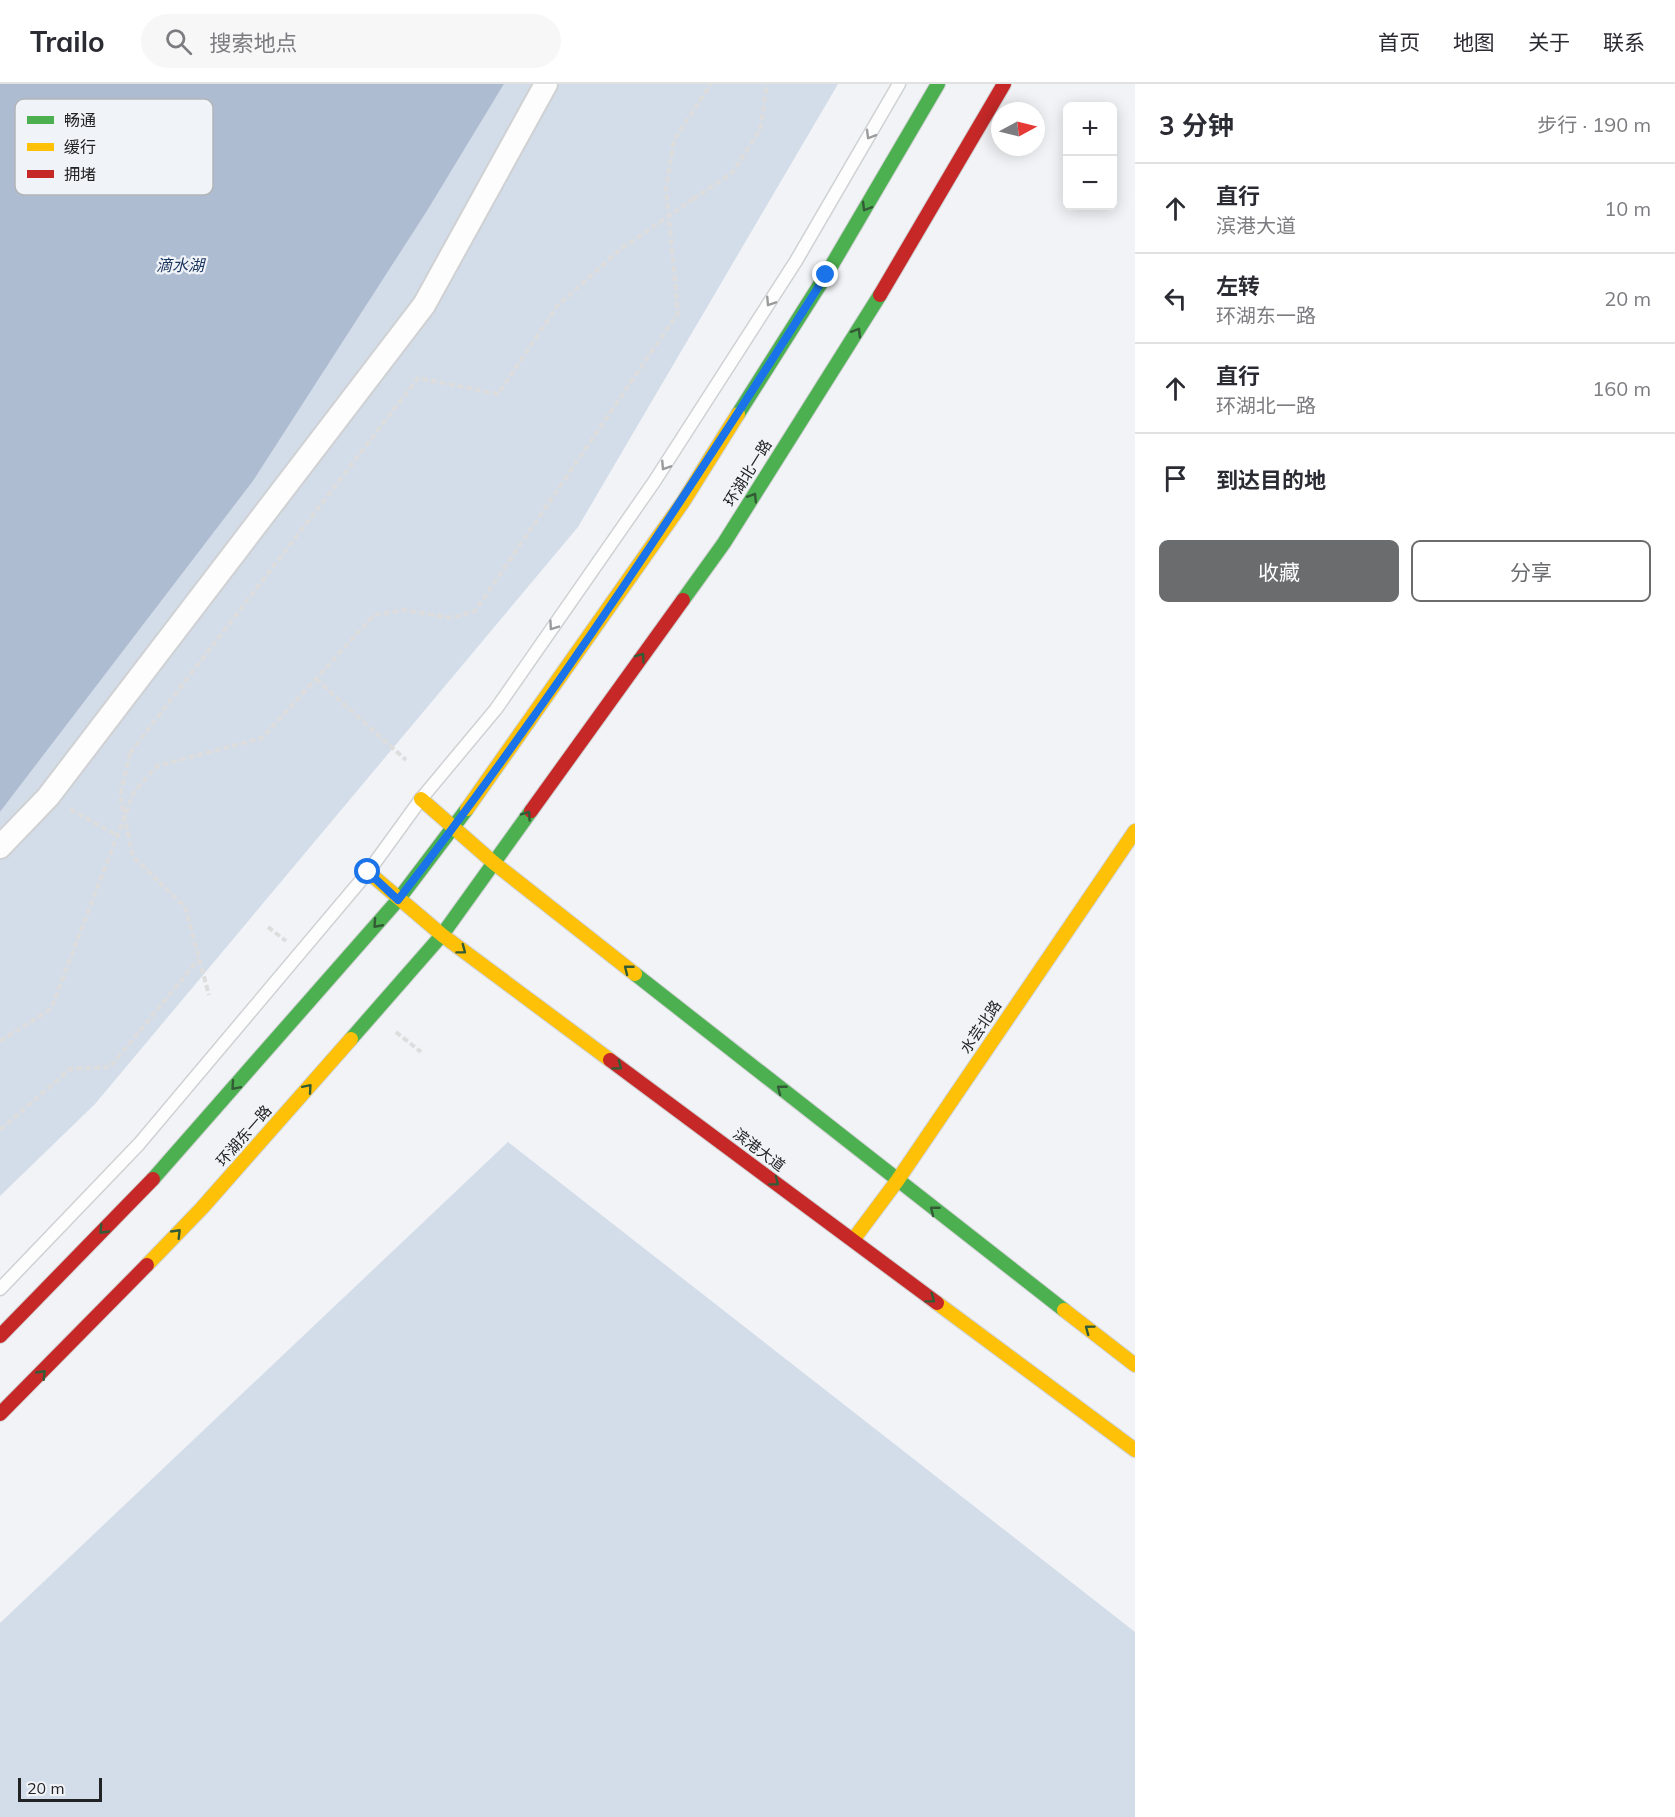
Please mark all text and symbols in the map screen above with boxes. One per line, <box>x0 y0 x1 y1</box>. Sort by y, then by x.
search box <box>141 14 561 68</box>
text: Trailo <box>30 24 105 59</box>
icon: search <box>162 25 195 58</box>
text: 搜索地点 <box>210 29 298 57</box>
text: 首页 <box>1378 29 1420 55</box>
text: 地图 <box>1453 29 1495 55</box>
text: 关于 <box>1528 29 1570 55</box>
text: 联系 <box>1603 29 1645 55</box>
legend <box>15 99 213 195</box>
north arrow <box>991 102 1045 156</box>
map controls <box>1063 102 1117 210</box>
button: + <box>1063 102 1117 156</box>
text: 3 分钟 <box>1159 109 1234 142</box>
text: 畅通 <box>64 110 96 130</box>
text: 步行 · 190 m <box>1537 112 1651 137</box>
one-way arrow <box>865 129 877 139</box>
text: 缓行 <box>64 137 96 157</box>
button: − <box>1063 156 1117 210</box>
text: 拥堵 <box>64 164 96 184</box>
text: 直行 <box>1216 182 1260 210</box>
icon: ahead <box>1159 192 1192 225</box>
text: 10 m <box>1604 196 1651 221</box>
one-way arrow <box>862 201 873 211</box>
text: 滨港大道 <box>1216 213 1296 238</box>
water label: 滴水湖 <box>156 255 207 275</box>
route end <box>812 261 838 287</box>
text: 左转 <box>1216 272 1260 300</box>
icon: left <box>1159 282 1192 315</box>
text: 20 m <box>1604 286 1651 311</box>
one-way arrow <box>766 295 777 306</box>
text: 环湖东一路 <box>1216 303 1316 328</box>
one-way arrow <box>850 328 862 338</box>
text: 直行 <box>1216 362 1260 390</box>
icon: ahead <box>1159 372 1192 405</box>
text: 160 m <box>1592 376 1651 401</box>
text: 环湖北一路 <box>1216 393 1316 418</box>
street label: 环湖北一路 <box>720 436 776 510</box>
one-way arrow <box>660 460 672 470</box>
icon: arrive <box>1159 462 1192 495</box>
text: 到达目的地 <box>1216 466 1326 494</box>
one-way arrow <box>745 493 757 503</box>
button: 收藏 <box>1159 540 1399 602</box>
button: 分享 <box>1411 540 1651 602</box>
one-way arrow <box>549 620 560 631</box>
one-way arrow <box>634 652 645 663</box>
one-way arrow <box>520 811 531 822</box>
route start <box>354 858 380 884</box>
one-way arrow <box>373 917 384 928</box>
one-way arrow <box>455 943 466 954</box>
one-way arrow <box>623 965 634 976</box>
street label: 水芸北路 <box>956 997 1005 1057</box>
one-way arrow <box>612 1059 623 1070</box>
one-way arrow <box>231 1079 242 1090</box>
one-way arrow <box>301 1084 312 1095</box>
one-way arrow <box>777 1086 788 1097</box>
street label: 环湖东一路 <box>212 1101 275 1170</box>
street label: 滨港大道 <box>730 1124 789 1175</box>
one-way arrow <box>768 1175 779 1186</box>
one-way arrow <box>930 1207 941 1218</box>
one-way arrow <box>99 1223 110 1234</box>
one-way arrow <box>170 1230 181 1241</box>
one-way arrow <box>925 1291 936 1302</box>
one-way arrow <box>1084 1325 1095 1336</box>
one-way arrow <box>34 1370 45 1381</box>
scale bar <box>18 1775 102 1802</box>
text: 20 m <box>27 1778 64 1798</box>

